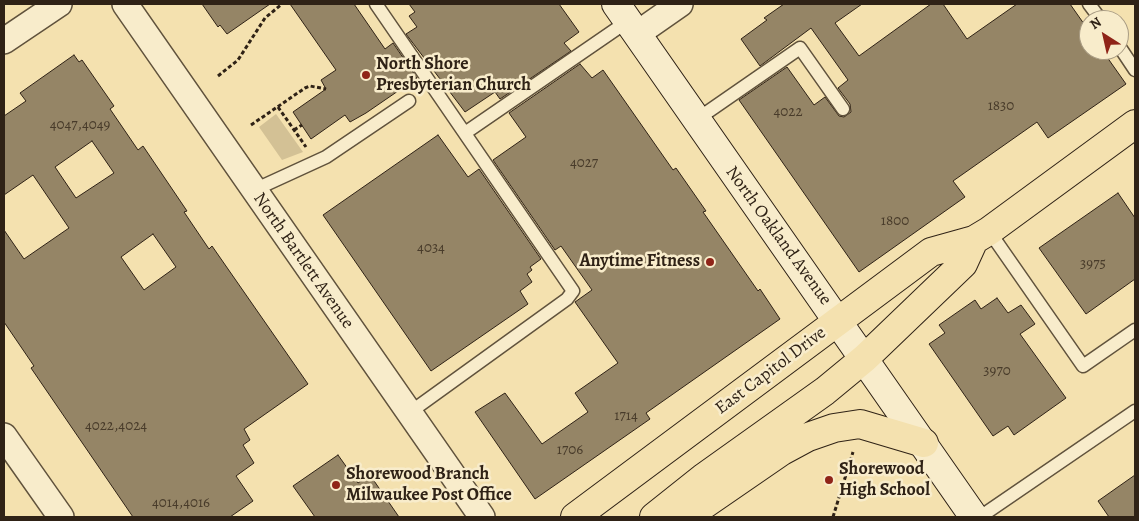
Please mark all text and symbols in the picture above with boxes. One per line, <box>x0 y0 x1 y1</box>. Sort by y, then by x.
north arrow <box>1079 10 1129 60</box>
text: N <box>1086 12 1105 34</box>
place label: North Shore Presbyterian Church <box>376 54 531 96</box>
marker: North Shore Presbyterian Church <box>360 69 372 81</box>
house number: 1830 <box>988 97 1014 115</box>
house number: 4022 <box>773 103 803 121</box>
house number: 4047,4049 <box>50 116 110 134</box>
house number: 4027 <box>570 154 598 172</box>
street label: North Oakland Avenue <box>720 162 836 310</box>
street label: North Bartlett Avenue <box>248 189 358 333</box>
house number: 1800 <box>881 212 909 230</box>
house number: 4034 <box>417 239 445 257</box>
place label: Anytime Fitness <box>580 251 700 273</box>
house number: 3975 <box>1080 255 1106 273</box>
marker: Anytime Fitness <box>704 256 716 268</box>
street label: East Capitol Drive <box>711 322 831 420</box>
house number: 3970 <box>983 362 1011 380</box>
house number: 1714 <box>614 407 638 425</box>
house number: 4022,4024 <box>85 417 147 435</box>
house number: 1706 <box>557 441 583 459</box>
place label: Shorewood High School <box>839 459 930 502</box>
place label: Shorewood Branch Milwaukee Post Office <box>346 464 512 506</box>
marker: Shorewood High School <box>823 474 835 486</box>
marker: Shorewood Branch Milwaukee Post Office <box>330 479 342 491</box>
house number: 4014,4016 <box>152 494 210 512</box>

